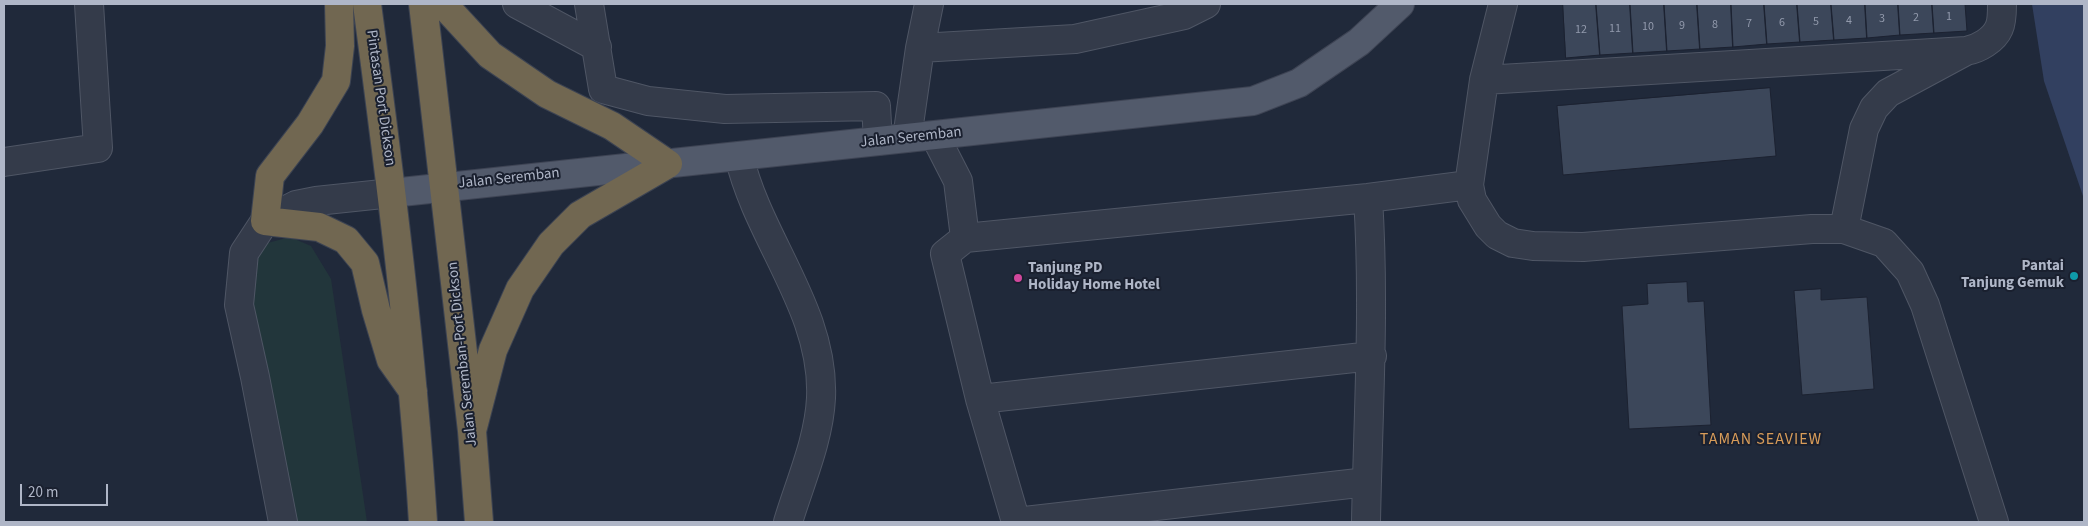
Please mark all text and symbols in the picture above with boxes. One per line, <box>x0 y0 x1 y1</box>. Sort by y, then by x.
house number: 1 <box>1946 10 1952 24</box>
house number: 2 <box>1913 11 1919 25</box>
house number: 3 <box>1879 12 1885 26</box>
house number: 4 <box>1846 14 1852 28</box>
house number: 5 <box>1813 15 1819 29</box>
house number: 6 <box>1779 16 1785 30</box>
house number: 7 <box>1746 17 1752 31</box>
house number: 8 <box>1712 18 1718 32</box>
house number: 9 <box>1679 19 1685 33</box>
house number: 10 <box>1642 20 1654 34</box>
house number: 11 <box>1609 22 1621 36</box>
house number: 12 <box>1575 23 1587 37</box>
street label: Pintasan Port Dickson <box>362 29 398 167</box>
street label: Jalan Seremban <box>860 124 962 152</box>
street label: Jalan Seremban <box>458 165 560 193</box>
place label: Pantai Tanjung Gemuk <box>1961 258 2064 293</box>
place label: Tanjung PD Holiday Home Hotel <box>1028 260 1160 295</box>
street label: Jalan Seremban-Port Dickson <box>444 261 482 447</box>
marker: Pantai Tanjung Gemuk <box>2068 270 2080 282</box>
marker: Tanjung PD Holiday Home Hotel <box>1012 272 1024 284</box>
district label: TAMAN SEAVIEW <box>1698 430 1824 450</box>
scale bar <box>22 474 110 506</box>
text: 20 m <box>28 482 58 503</box>

